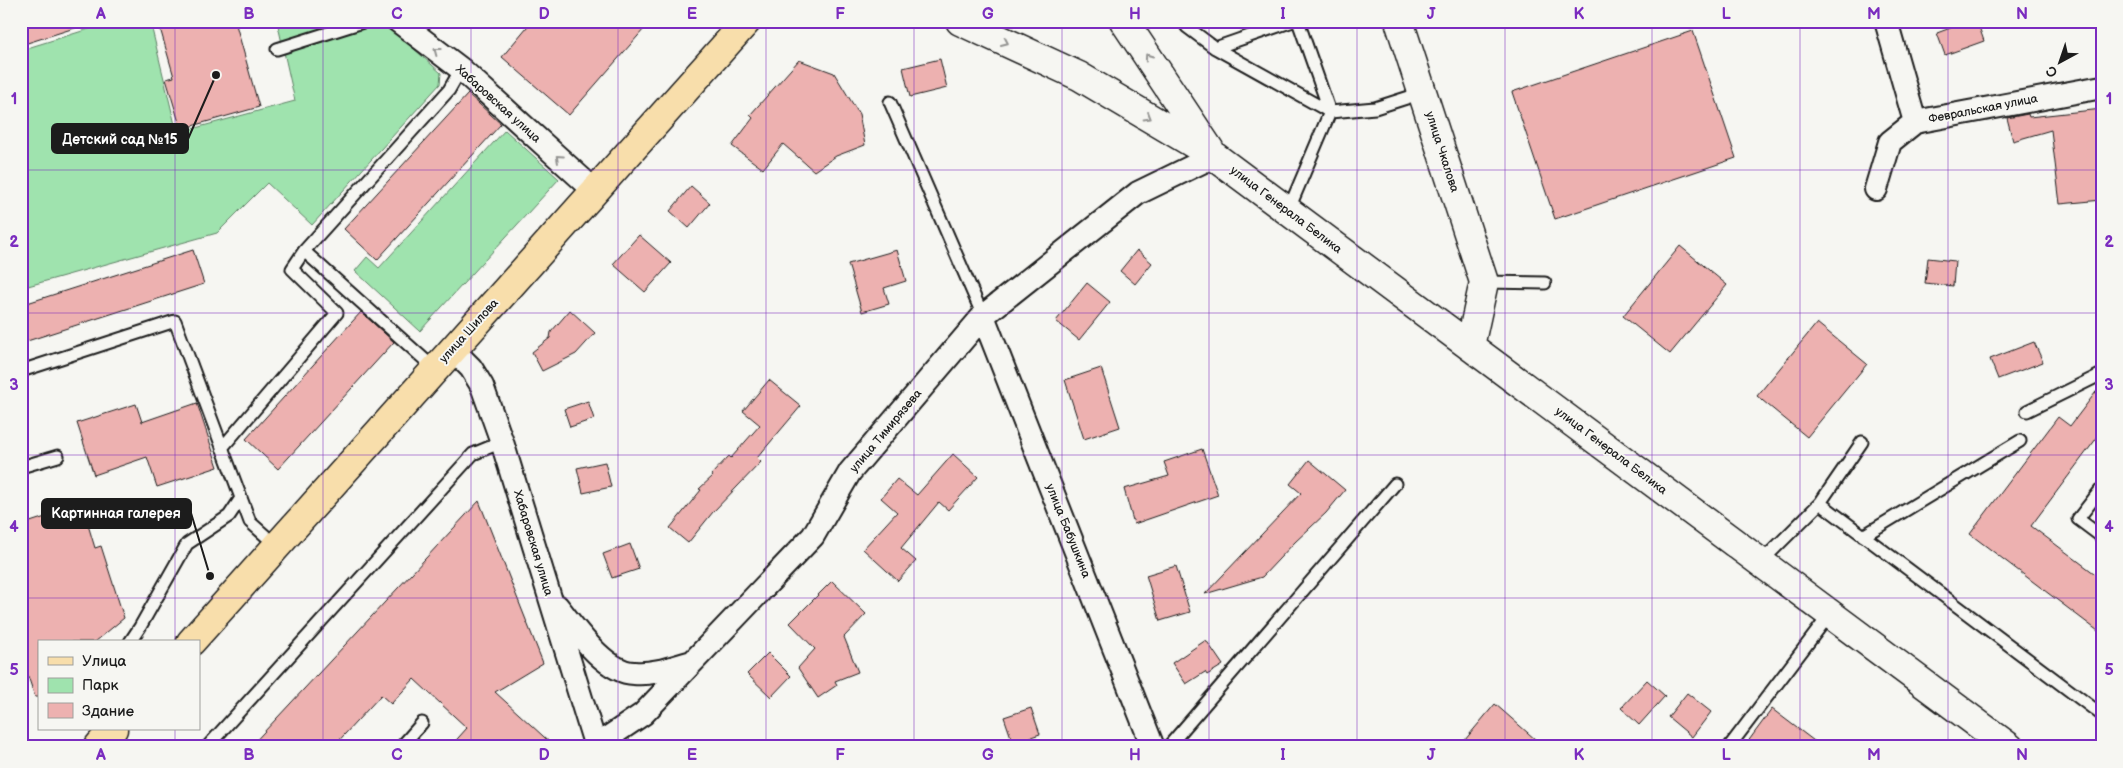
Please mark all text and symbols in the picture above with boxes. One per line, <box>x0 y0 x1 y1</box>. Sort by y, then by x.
text: A <box>95 5 106 24</box>
text: B <box>243 5 255 24</box>
text: C <box>391 5 403 24</box>
text: D <box>538 5 550 24</box>
text: E <box>687 5 697 24</box>
text: F <box>835 5 845 24</box>
text: G <box>982 5 994 24</box>
text: H <box>1129 5 1141 24</box>
text: I <box>1280 5 1286 24</box>
text: J <box>1427 5 1436 24</box>
text: K <box>1574 5 1585 24</box>
text: L <box>1721 5 1731 24</box>
text: M <box>1867 5 1881 24</box>
text: N <box>2016 5 2028 24</box>
one-way arrow <box>1000 35 1009 46</box>
north arrow <box>2036 38 2086 88</box>
one-way arrow <box>434 48 443 56</box>
one-way arrow <box>1145 53 1154 62</box>
street label: Хабаровская улица <box>452 62 544 146</box>
text: С <box>2043 62 2061 81</box>
text: 1 <box>11 90 17 109</box>
text: 1 <box>2106 90 2112 109</box>
street label: Февральская улица <box>1927 91 2039 127</box>
street label: улица Чкалова <box>1422 110 1462 194</box>
one-way arrow <box>1143 111 1152 121</box>
callout: Детский сад №15 <box>52 124 188 153</box>
text: Детский сад №15 <box>62 131 178 148</box>
one-way arrow <box>555 155 564 164</box>
street label: улица Генерала Белика <box>1227 163 1345 257</box>
text: 2 <box>9 233 19 252</box>
text: 2 <box>2104 233 2114 252</box>
street label: улица Шилова <box>436 296 502 366</box>
text: 3 <box>9 376 19 395</box>
text: 3 <box>2104 376 2114 395</box>
street label: улица Тимирязева <box>847 386 925 476</box>
street label: улица Генерала Белика <box>1552 404 1670 498</box>
street label: улица Бабушкина <box>1042 482 1094 580</box>
street label: Хабаровская улица <box>510 488 556 598</box>
callout: Картинная галерея <box>42 499 191 528</box>
text: Картинная галерея <box>51 505 181 522</box>
text: 4 <box>9 518 19 537</box>
text: 4 <box>2104 518 2114 537</box>
legend <box>38 640 200 730</box>
text: Улица <box>82 652 127 671</box>
text: 5 <box>9 661 19 680</box>
text: 5 <box>2104 661 2114 680</box>
text: Парк <box>82 676 119 695</box>
text: Здание <box>82 702 134 721</box>
text: A <box>95 746 106 765</box>
text: B <box>243 746 255 765</box>
text: C <box>391 746 403 765</box>
text: D <box>538 746 550 765</box>
text: E <box>687 746 697 765</box>
text: F <box>835 746 845 765</box>
text: G <box>982 746 994 765</box>
text: H <box>1129 746 1141 765</box>
text: I <box>1280 746 1286 765</box>
text: J <box>1427 746 1436 765</box>
text: K <box>1574 746 1585 765</box>
text: L <box>1721 746 1731 765</box>
text: M <box>1867 746 1881 765</box>
text: N <box>2016 746 2028 765</box>

